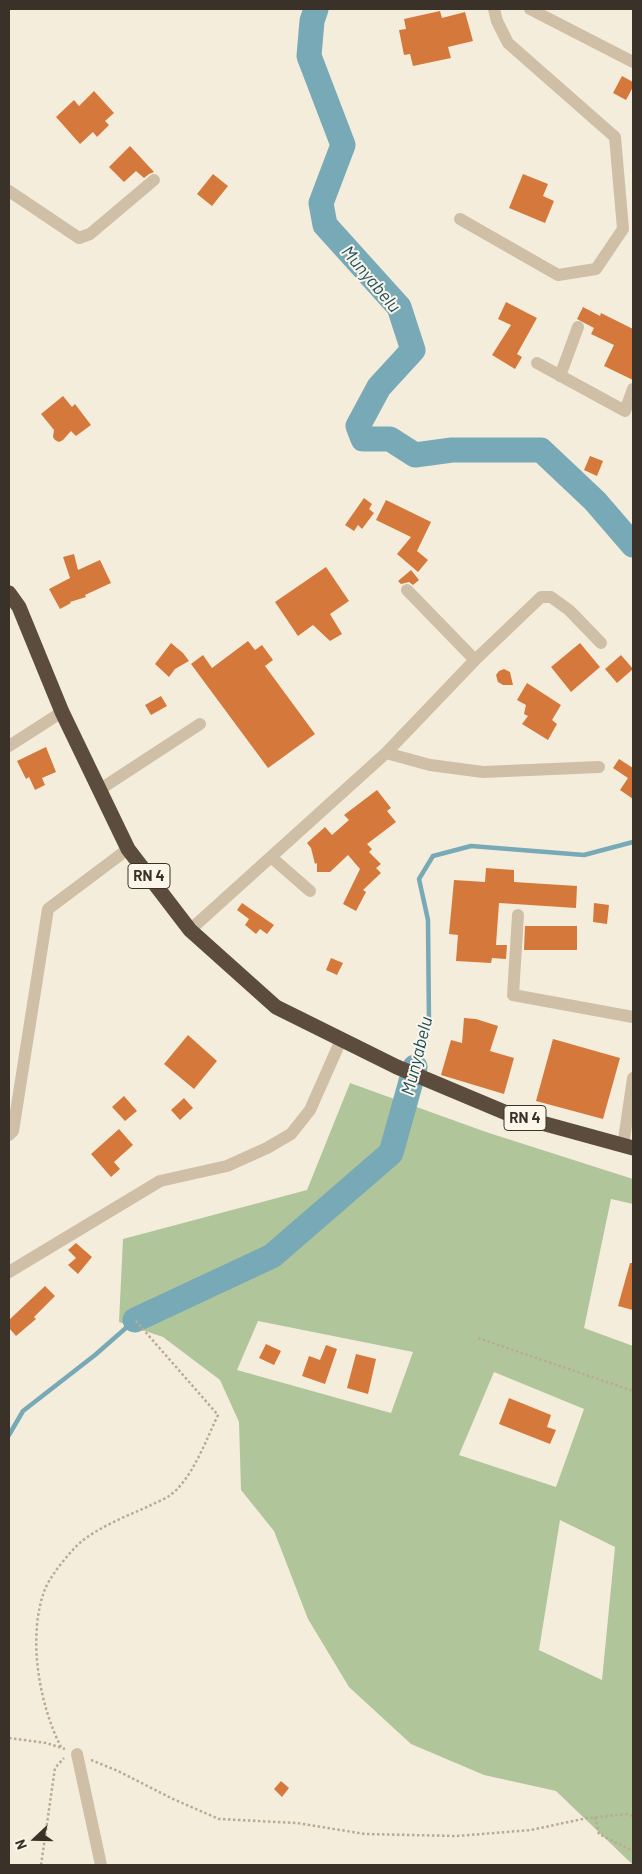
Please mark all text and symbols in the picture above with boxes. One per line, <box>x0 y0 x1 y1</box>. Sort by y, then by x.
water label: Munyabelu <box>337 241 405 317</box>
road number: RN 4 <box>128 864 170 888</box>
water label: Munyabelu <box>397 1014 437 1098</box>
road number: RN 4 <box>504 1106 546 1130</box>
north arrow <box>10 1814 60 1864</box>
text: N <box>11 1837 30 1852</box>

